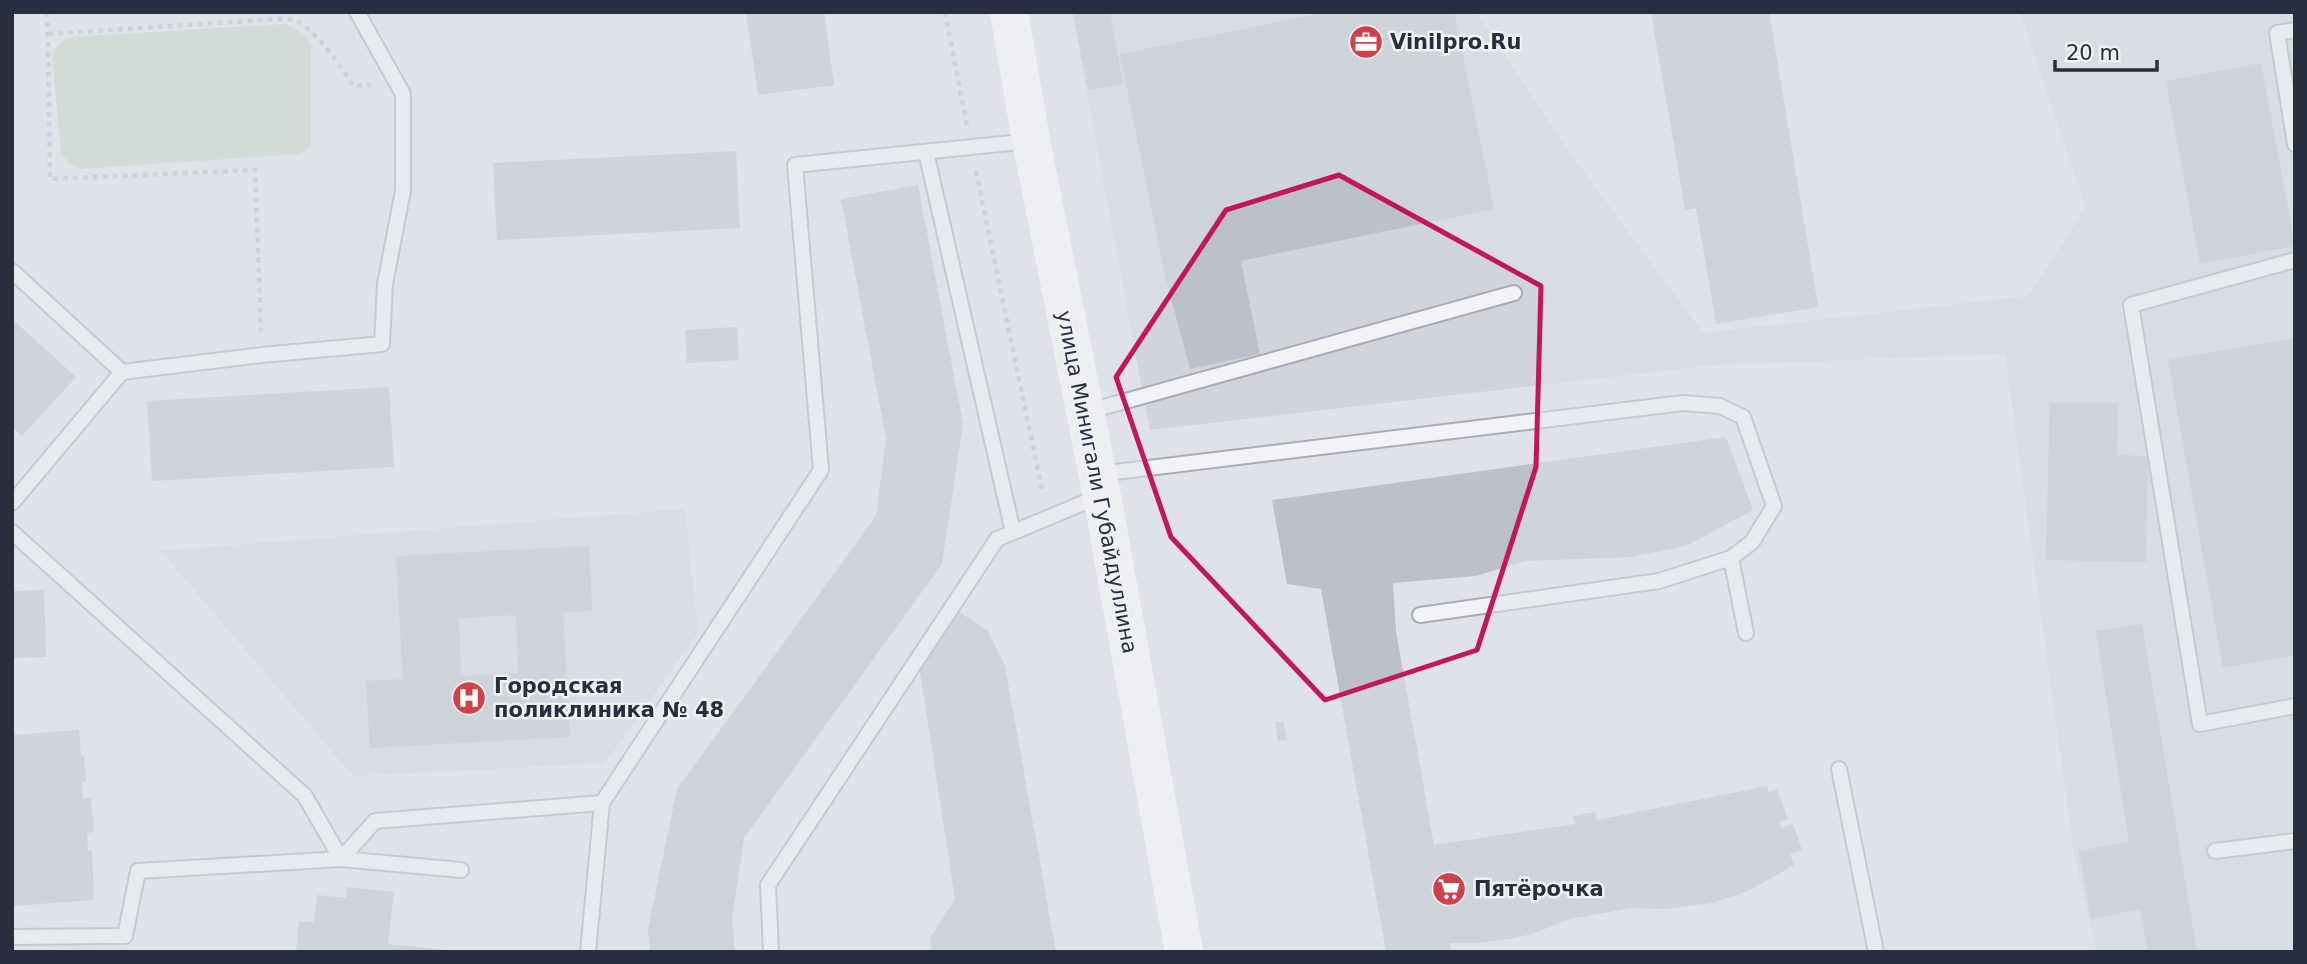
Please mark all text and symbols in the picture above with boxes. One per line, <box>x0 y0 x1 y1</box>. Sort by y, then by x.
office icon: Vinilpro.Ru <box>1347 23 1385 61</box>
scale bar <box>2055 28 2156 72</box>
place label: Vinilpro.Ru <box>1390 30 1521 54</box>
text: 20 m <box>2066 41 2120 65</box>
street label: улица Минигали Губайдуллина <box>1052 308 1142 656</box>
place label: Городская поликлиника № 48 <box>494 674 724 722</box>
hospital icon: Городская поликлиника № 48 <box>450 679 488 717</box>
supermarket icon: Пятёрочка <box>1430 870 1468 908</box>
place label: Пятёрочка <box>1474 877 1604 901</box>

